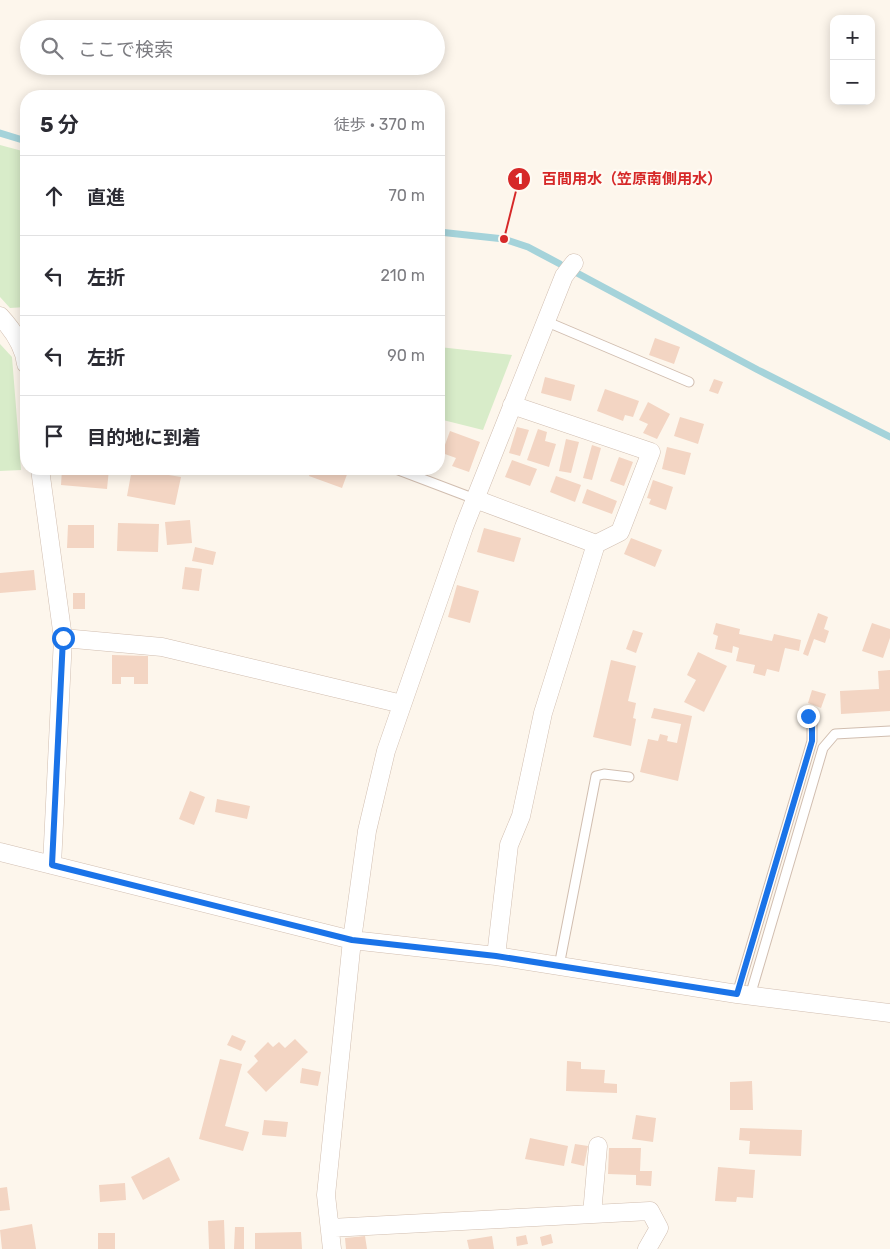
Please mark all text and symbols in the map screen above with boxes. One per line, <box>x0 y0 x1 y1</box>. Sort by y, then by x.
map controls <box>830 15 875 105</box>
button: + <box>830 15 875 60</box>
search box <box>20 20 445 75</box>
icon: search <box>38 34 66 62</box>
text: ここで検索 <box>78 38 173 61</box>
button: − <box>830 60 875 105</box>
text: 5 分 <box>40 112 79 137</box>
text: 徒歩 · 370 m <box>334 115 425 134</box>
callout: 百間用水（笠原南側用水） <box>507 164 732 194</box>
text: 1 <box>515 170 523 188</box>
text: 百間用水（笠原南側用水） <box>542 170 722 188</box>
icon: ahead <box>40 182 68 210</box>
text: 直進 <box>87 186 125 209</box>
text: 70 m <box>388 186 425 205</box>
icon: left <box>40 262 68 290</box>
text: 左折 <box>87 266 125 289</box>
text: 210 m <box>380 266 425 285</box>
icon: left <box>40 342 68 370</box>
text: 左折 <box>87 346 125 369</box>
text: 90 m <box>387 346 425 365</box>
icon: arrive <box>40 422 68 450</box>
text: 目的地に到着 <box>87 426 201 449</box>
route start <box>52 627 75 650</box>
route end <box>797 705 820 728</box>

